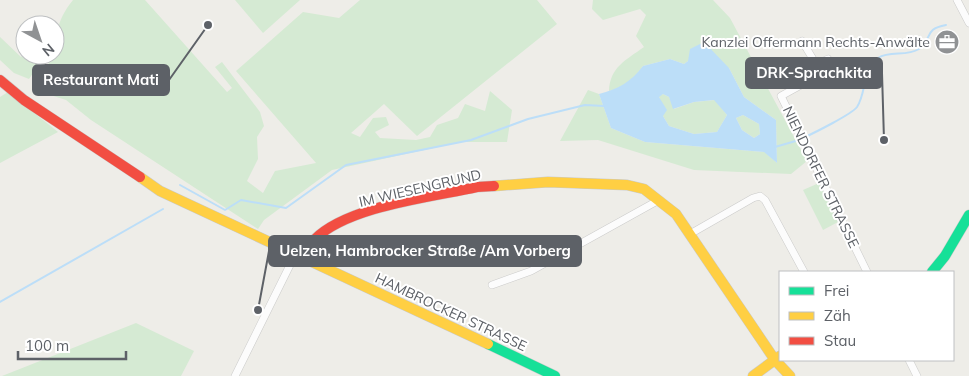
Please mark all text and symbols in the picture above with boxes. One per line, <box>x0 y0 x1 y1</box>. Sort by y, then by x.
north arrow <box>15 15 65 65</box>
office icon: Kanzlei Offermann Rechts-Anwälte <box>934 29 960 55</box>
place label: Kanzlei Offermann Rechts-Anwälte <box>701 33 930 51</box>
text: N <box>39 40 58 60</box>
callout: DRK-Sprachkita <box>746 58 882 88</box>
text: DRK-Sprachkita <box>756 63 872 82</box>
callout: Restaurant Mati <box>33 65 169 95</box>
text: Restaurant Mati <box>43 70 159 89</box>
street label: NIENDORFER STRASSE <box>779 103 863 251</box>
street label: IM WIESENGRUND <box>357 165 483 211</box>
callout: Uelzen, Hambrocker Straße /Am Vorberg <box>269 236 581 266</box>
text: Uelzen, Hambrocker Straße /Am Vorberg <box>279 241 571 260</box>
street label: HAMBROCKER STRASSE <box>372 269 530 355</box>
legend <box>779 271 954 361</box>
text: Frei <box>824 281 849 300</box>
text: Zäh <box>824 306 851 325</box>
scale bar <box>18 328 125 360</box>
text: Stau <box>824 331 856 350</box>
text: 100 m <box>25 336 69 355</box>

